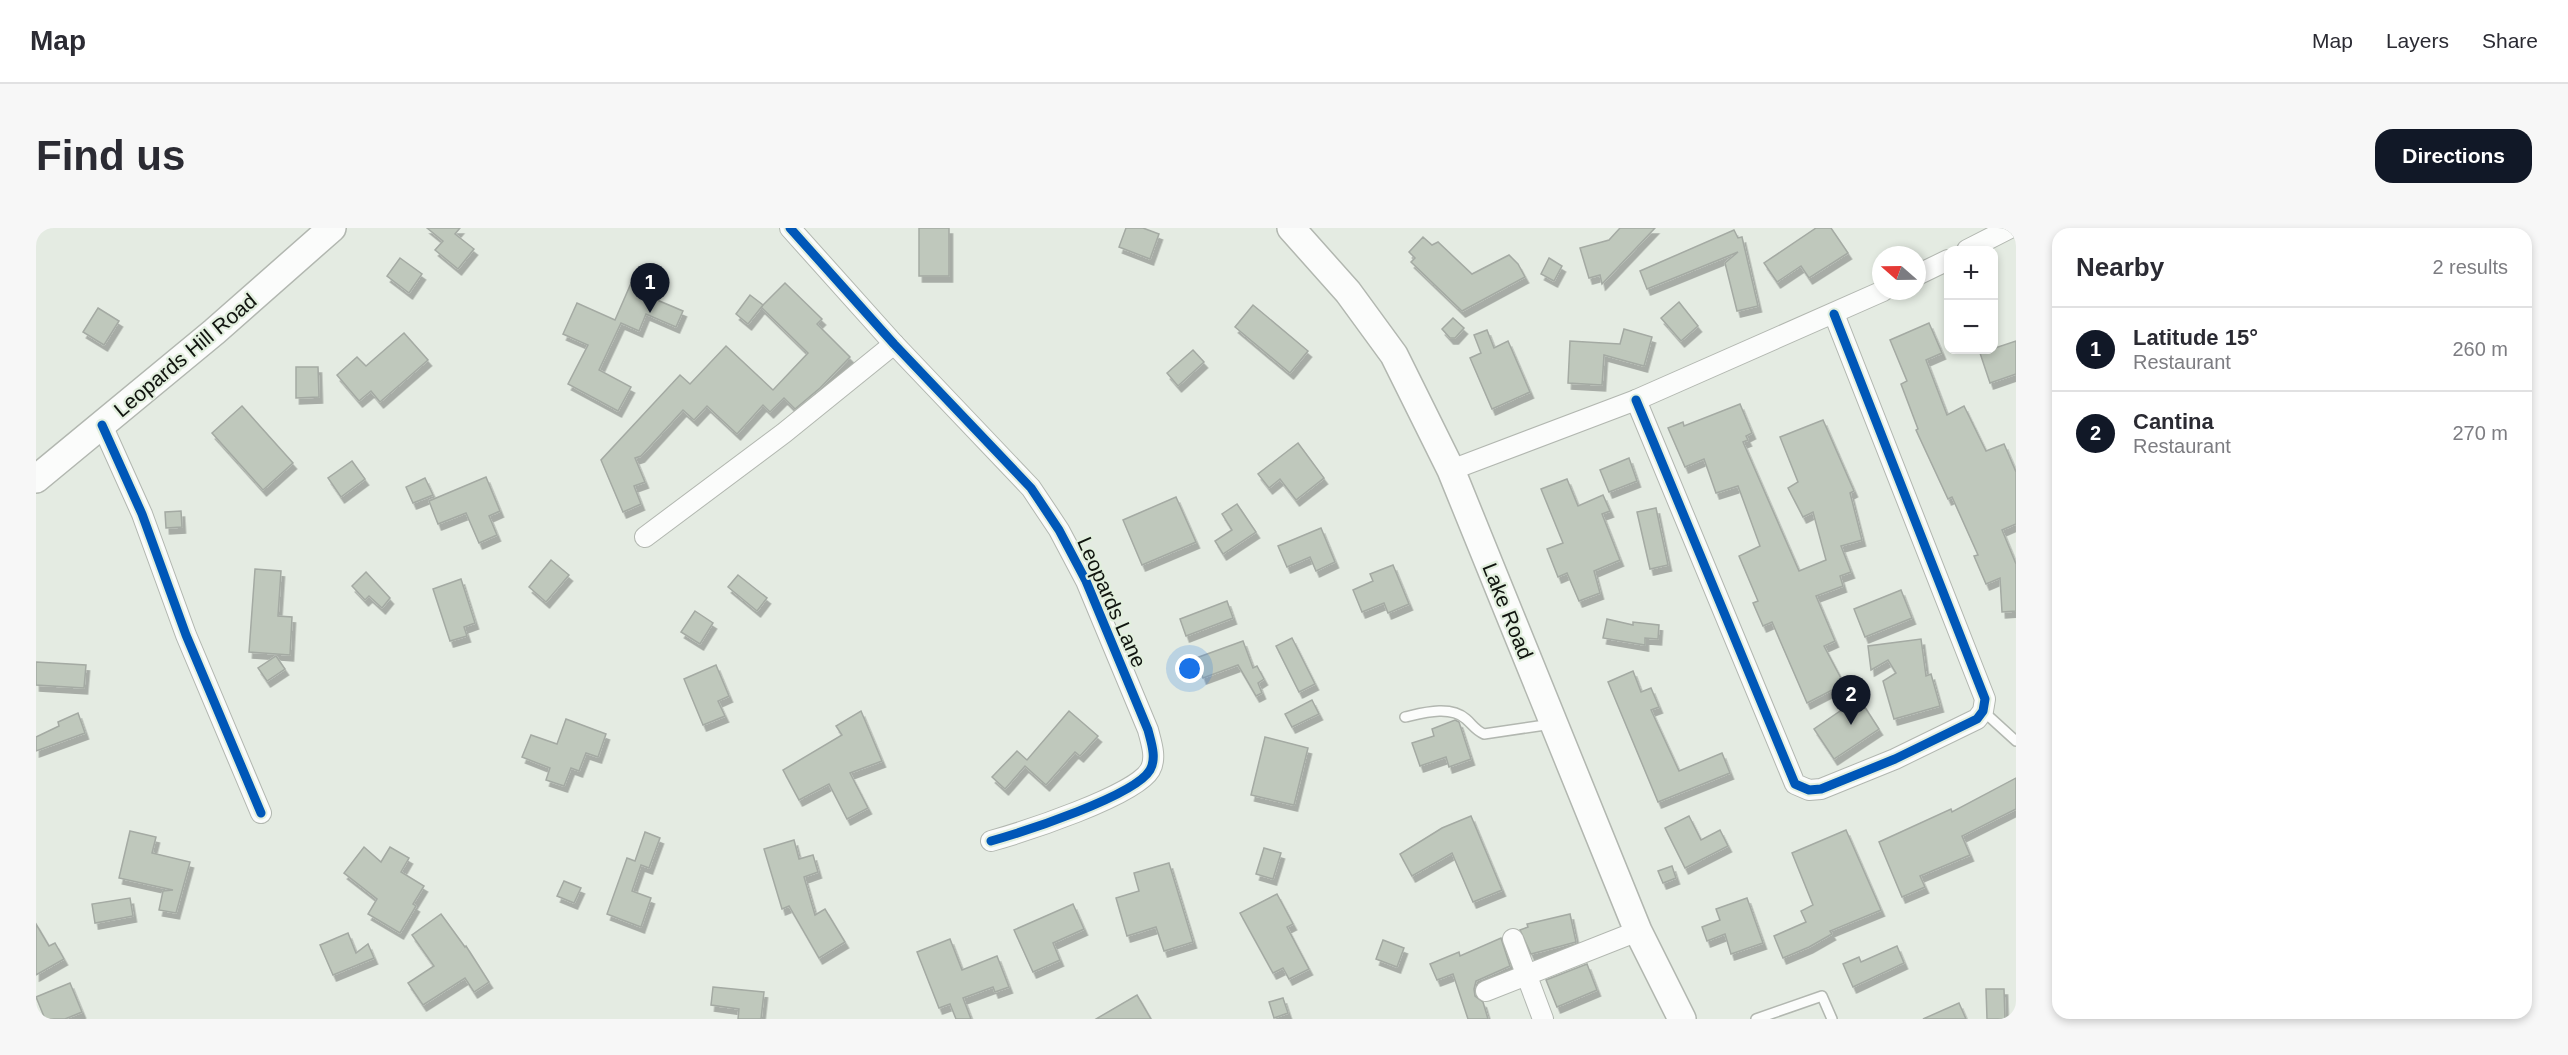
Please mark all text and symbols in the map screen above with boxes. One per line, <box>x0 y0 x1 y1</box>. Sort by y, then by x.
text: Map <box>30 25 86 56</box>
text: Map <box>2312 29 2353 52</box>
text: Layers <box>2386 29 2449 52</box>
text: Share <box>2482 29 2538 52</box>
button: Directions <box>2375 129 2532 183</box>
text: Find us <box>36 132 185 179</box>
north arrow <box>1872 246 1926 300</box>
map controls <box>1944 246 1998 354</box>
button: + <box>1944 246 1998 300</box>
text: Nearby <box>2076 252 2164 282</box>
text: 2 results <box>2432 256 2508 278</box>
pin: 1 <box>630 264 670 313</box>
street label: Leopards Hill Road <box>109 289 261 421</box>
button: − <box>1944 300 1998 354</box>
text: Latitude 15° <box>2133 325 2258 350</box>
text: 1 <box>2090 338 2101 360</box>
text: 260 m <box>2452 338 2508 360</box>
text: Restaurant <box>2133 351 2231 373</box>
text: Cantina <box>2133 409 2214 434</box>
text: 2 <box>2090 422 2101 444</box>
text: 270 m <box>2452 422 2508 444</box>
text: Restaurant <box>2133 435 2231 457</box>
street label: Leopards Lane <box>1073 533 1151 671</box>
street label: Lake Road <box>1478 560 1538 662</box>
your location <box>1175 654 1204 683</box>
pin: 2 <box>1832 676 1870 725</box>

